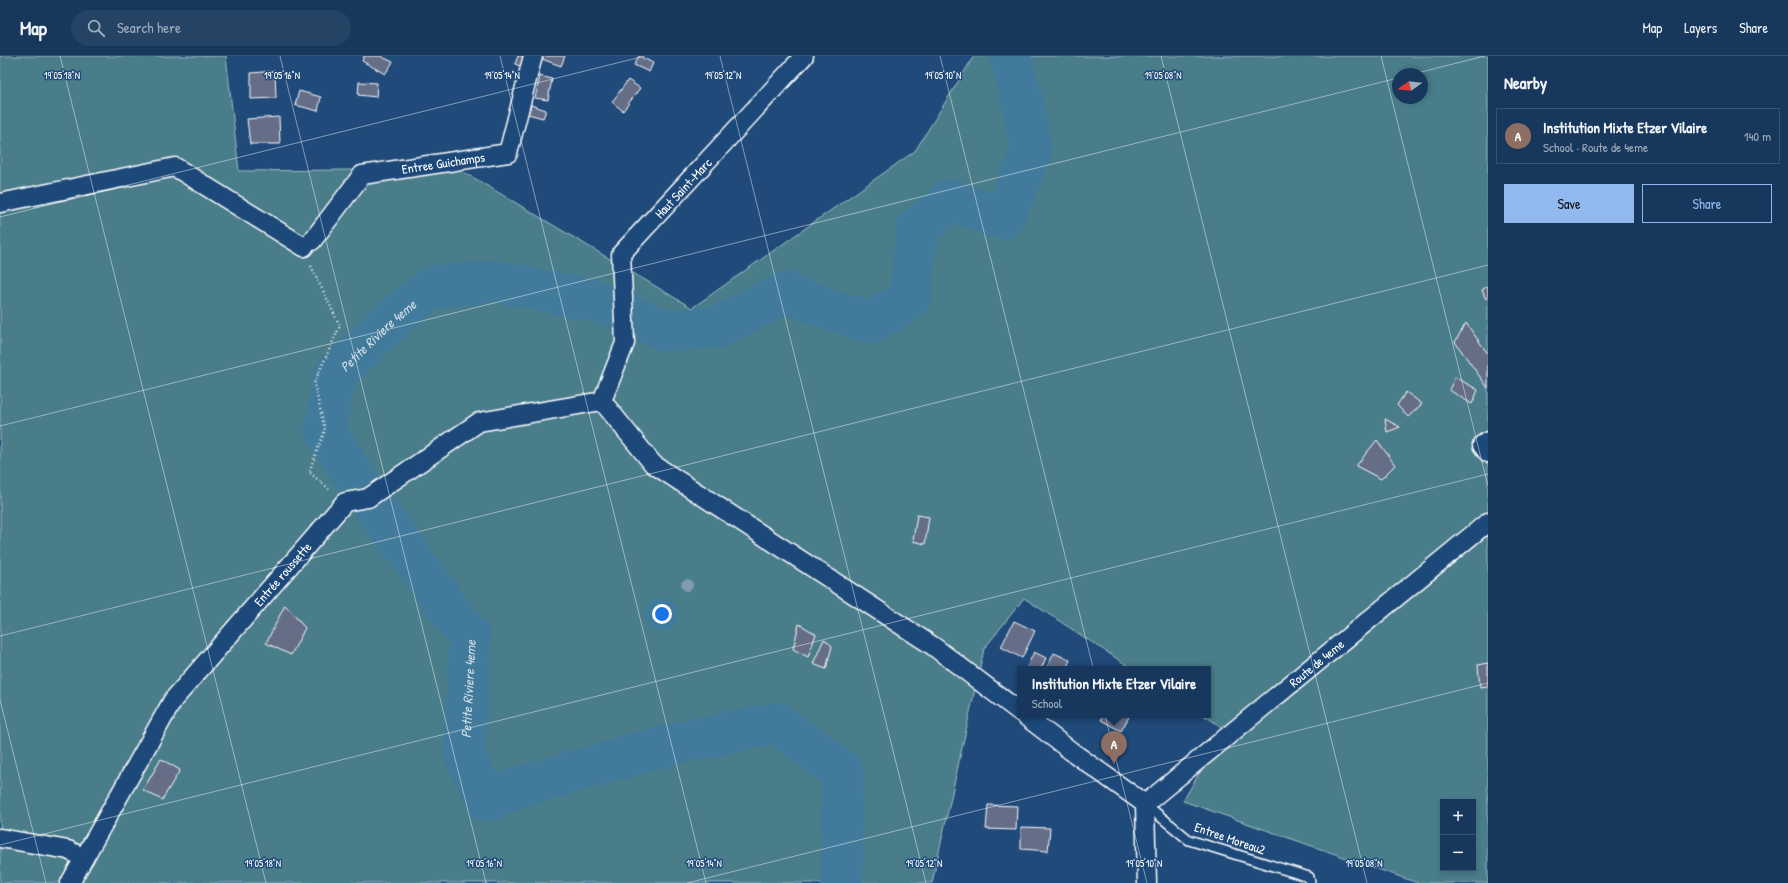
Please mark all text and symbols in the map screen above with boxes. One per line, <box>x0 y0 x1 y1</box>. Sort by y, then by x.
search box <box>71 10 351 46</box>
text: Map <box>20 15 47 41</box>
icon: search <box>85 17 107 39</box>
text: Search here <box>117 17 181 38</box>
text: Map <box>1642 18 1662 37</box>
text: Layers <box>1684 18 1717 37</box>
text: Share <box>1739 18 1768 37</box>
north arrow <box>1392 68 1428 104</box>
text: 19°05'18"N <box>44 69 80 82</box>
text: 19°05'16"N <box>264 69 300 82</box>
text: 19°05'14"N <box>484 69 520 82</box>
text: 19°05'12"N <box>705 69 741 82</box>
text: 19°05'10"N <box>925 69 961 82</box>
text: 19°05'08"N <box>1144 69 1182 82</box>
text: Nearby <box>1504 71 1547 94</box>
text: Institution Mixte Etzer Vilaire <box>1543 117 1707 138</box>
text: A <box>1515 127 1521 145</box>
text: 140 m <box>1744 127 1771 145</box>
text: School · Route de 4eme <box>1543 138 1648 156</box>
street label: Entree Guichamps <box>400 148 486 178</box>
street label: Haut Saint-Marc <box>650 154 716 222</box>
button: Save <box>1504 184 1634 223</box>
button: Share <box>1642 184 1772 223</box>
water label: Petite Riviere 4eme <box>335 294 421 375</box>
street label: Entrée roussette <box>250 538 315 610</box>
your location <box>652 604 672 624</box>
street label: Route de 4eme <box>1285 635 1348 691</box>
water label: Petite Riviere 4eme <box>455 638 479 738</box>
popup <box>1017 666 1211 718</box>
text: Institution Mixte Etzer Vilaire <box>1032 673 1196 694</box>
text: School <box>1032 694 1062 712</box>
pin: A <box>1101 731 1127 764</box>
map controls <box>1440 799 1476 871</box>
button: + <box>1440 799 1476 835</box>
street label: Entree Moreau2 <box>1192 817 1268 859</box>
button: − <box>1440 835 1476 871</box>
text: 19°05'18"N <box>245 857 281 870</box>
text: 19°05'16"N <box>466 857 502 870</box>
text: 19°05'14"N <box>686 857 722 870</box>
text: 19°05'12"N <box>906 857 942 870</box>
text: 19°05'10"N <box>1126 857 1162 870</box>
text: 19°05'08"N <box>1345 857 1383 870</box>

